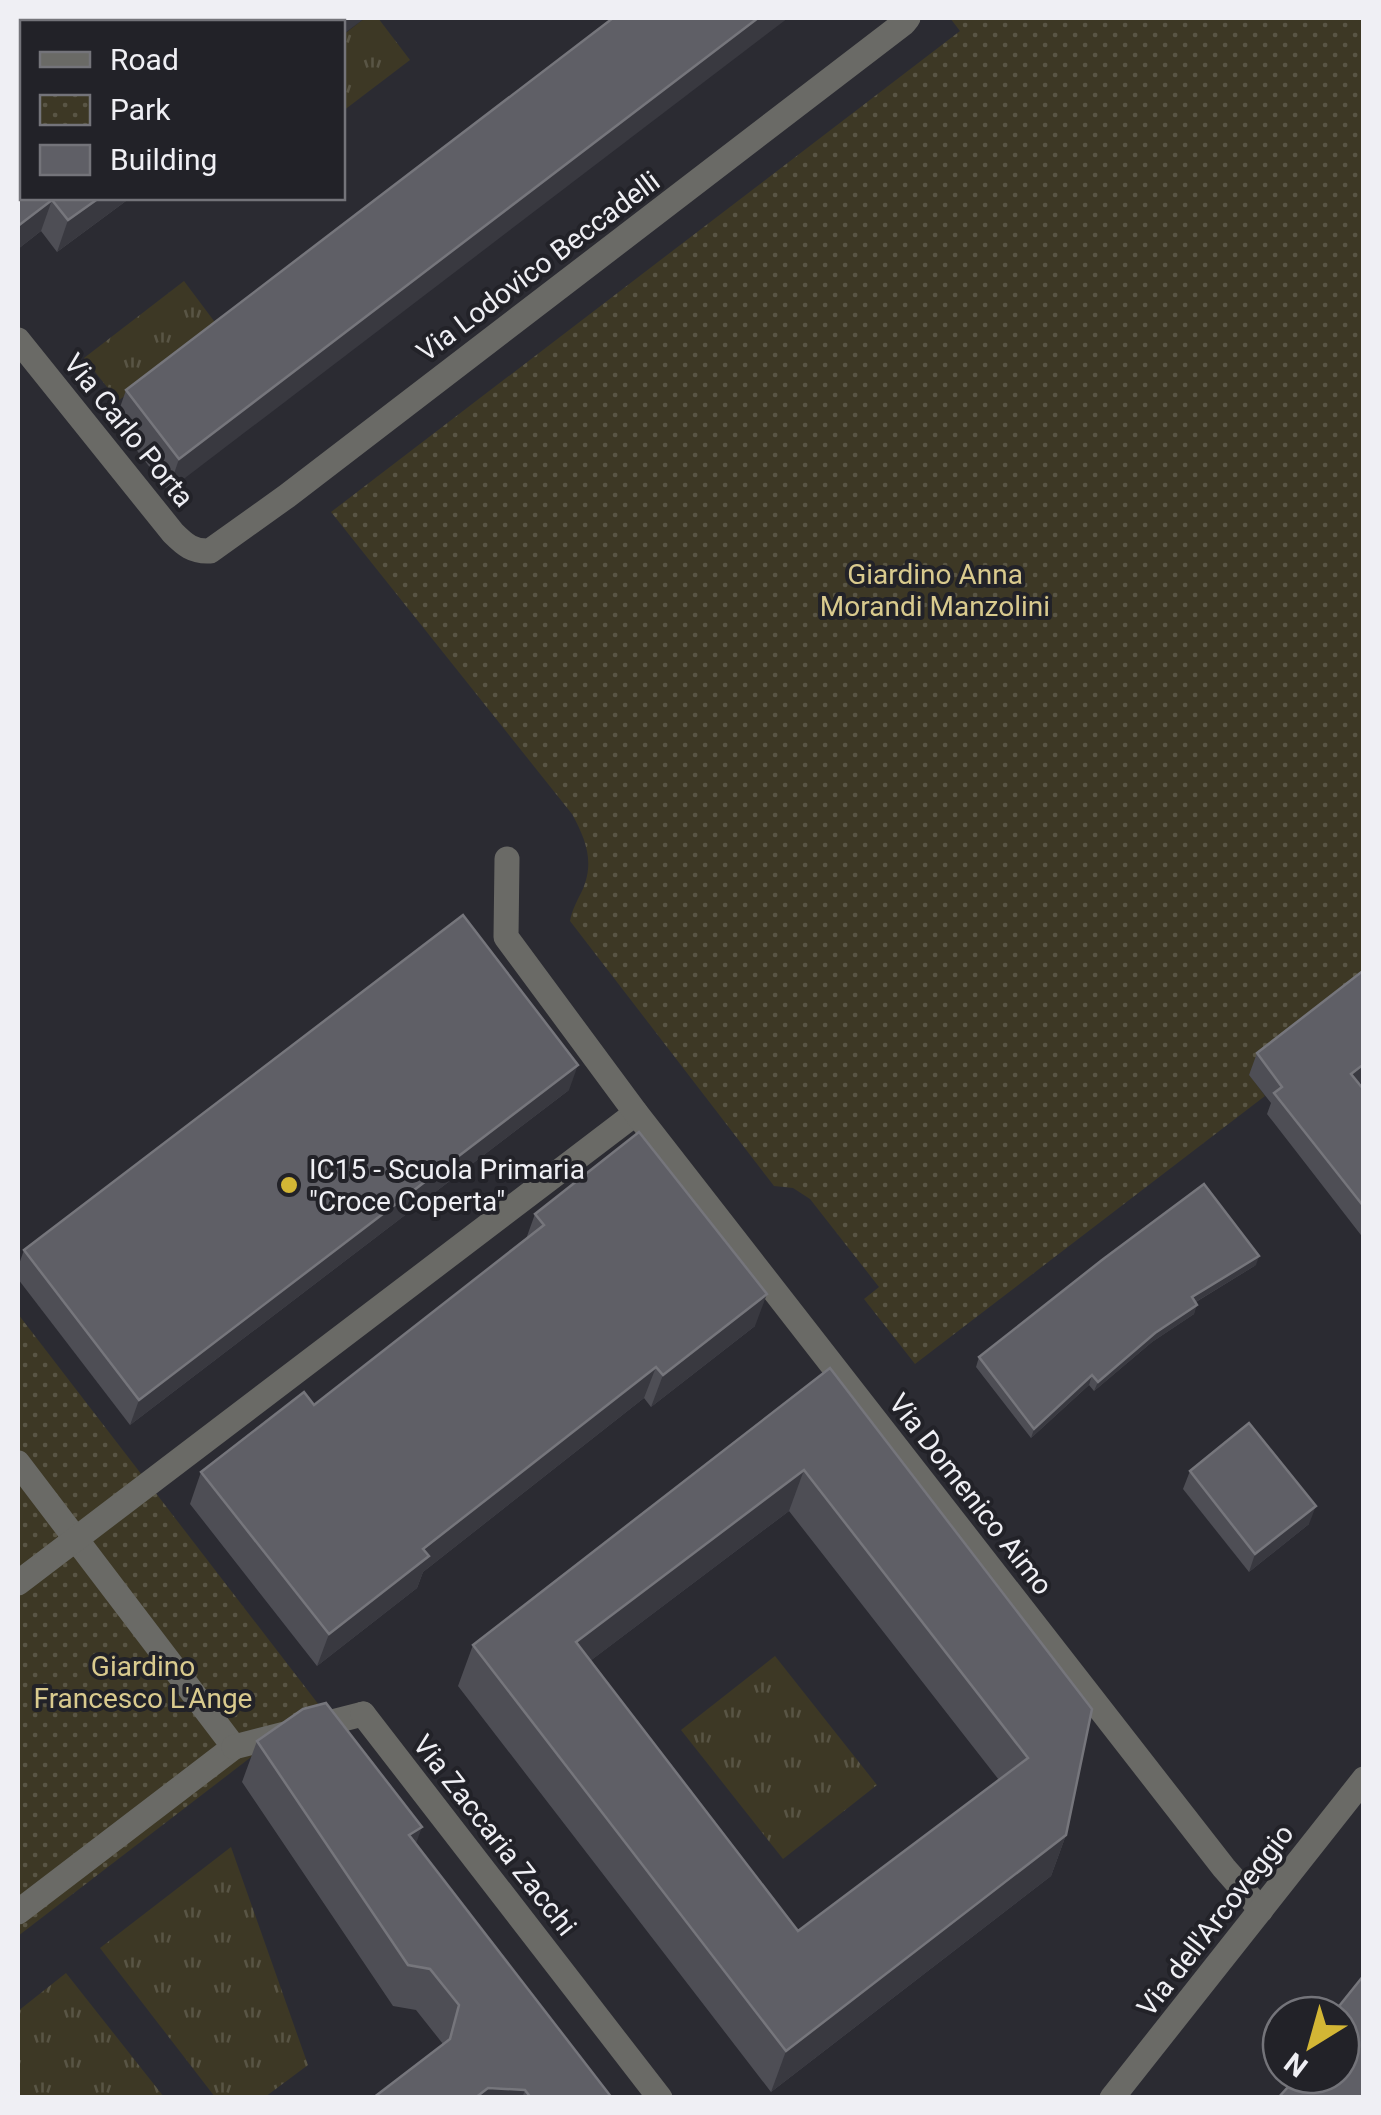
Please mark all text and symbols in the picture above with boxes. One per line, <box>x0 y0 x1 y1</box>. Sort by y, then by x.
legend <box>20 20 345 200</box>
text: Road <box>110 42 179 77</box>
text: Park <box>110 92 171 127</box>
text: Building <box>110 142 217 177</box>
street label: Via Lodovico Beccadelli <box>410 164 666 368</box>
street label: Via Carlo Porta <box>57 347 200 514</box>
park label: Giardino Anna Morandi Manzolini <box>820 558 1050 623</box>
place label: IC15 - Scuola Primaria "Croce Coperta" <box>309 1153 585 1218</box>
marker: IC15 - Scuola Primaria "Croce Coperta" <box>278 1174 300 1196</box>
street label: Via Domenico Aimo <box>882 1387 1059 1601</box>
park label: Giardino Francesco L'Ange <box>34 1650 252 1715</box>
street label: Via Zaccaria Zacchi <box>406 1728 583 1942</box>
street label: Via dell'Arcoveggio <box>1130 1818 1301 2023</box>
north arrow <box>1261 1995 1361 2095</box>
text: N <box>1278 2045 1314 2084</box>

